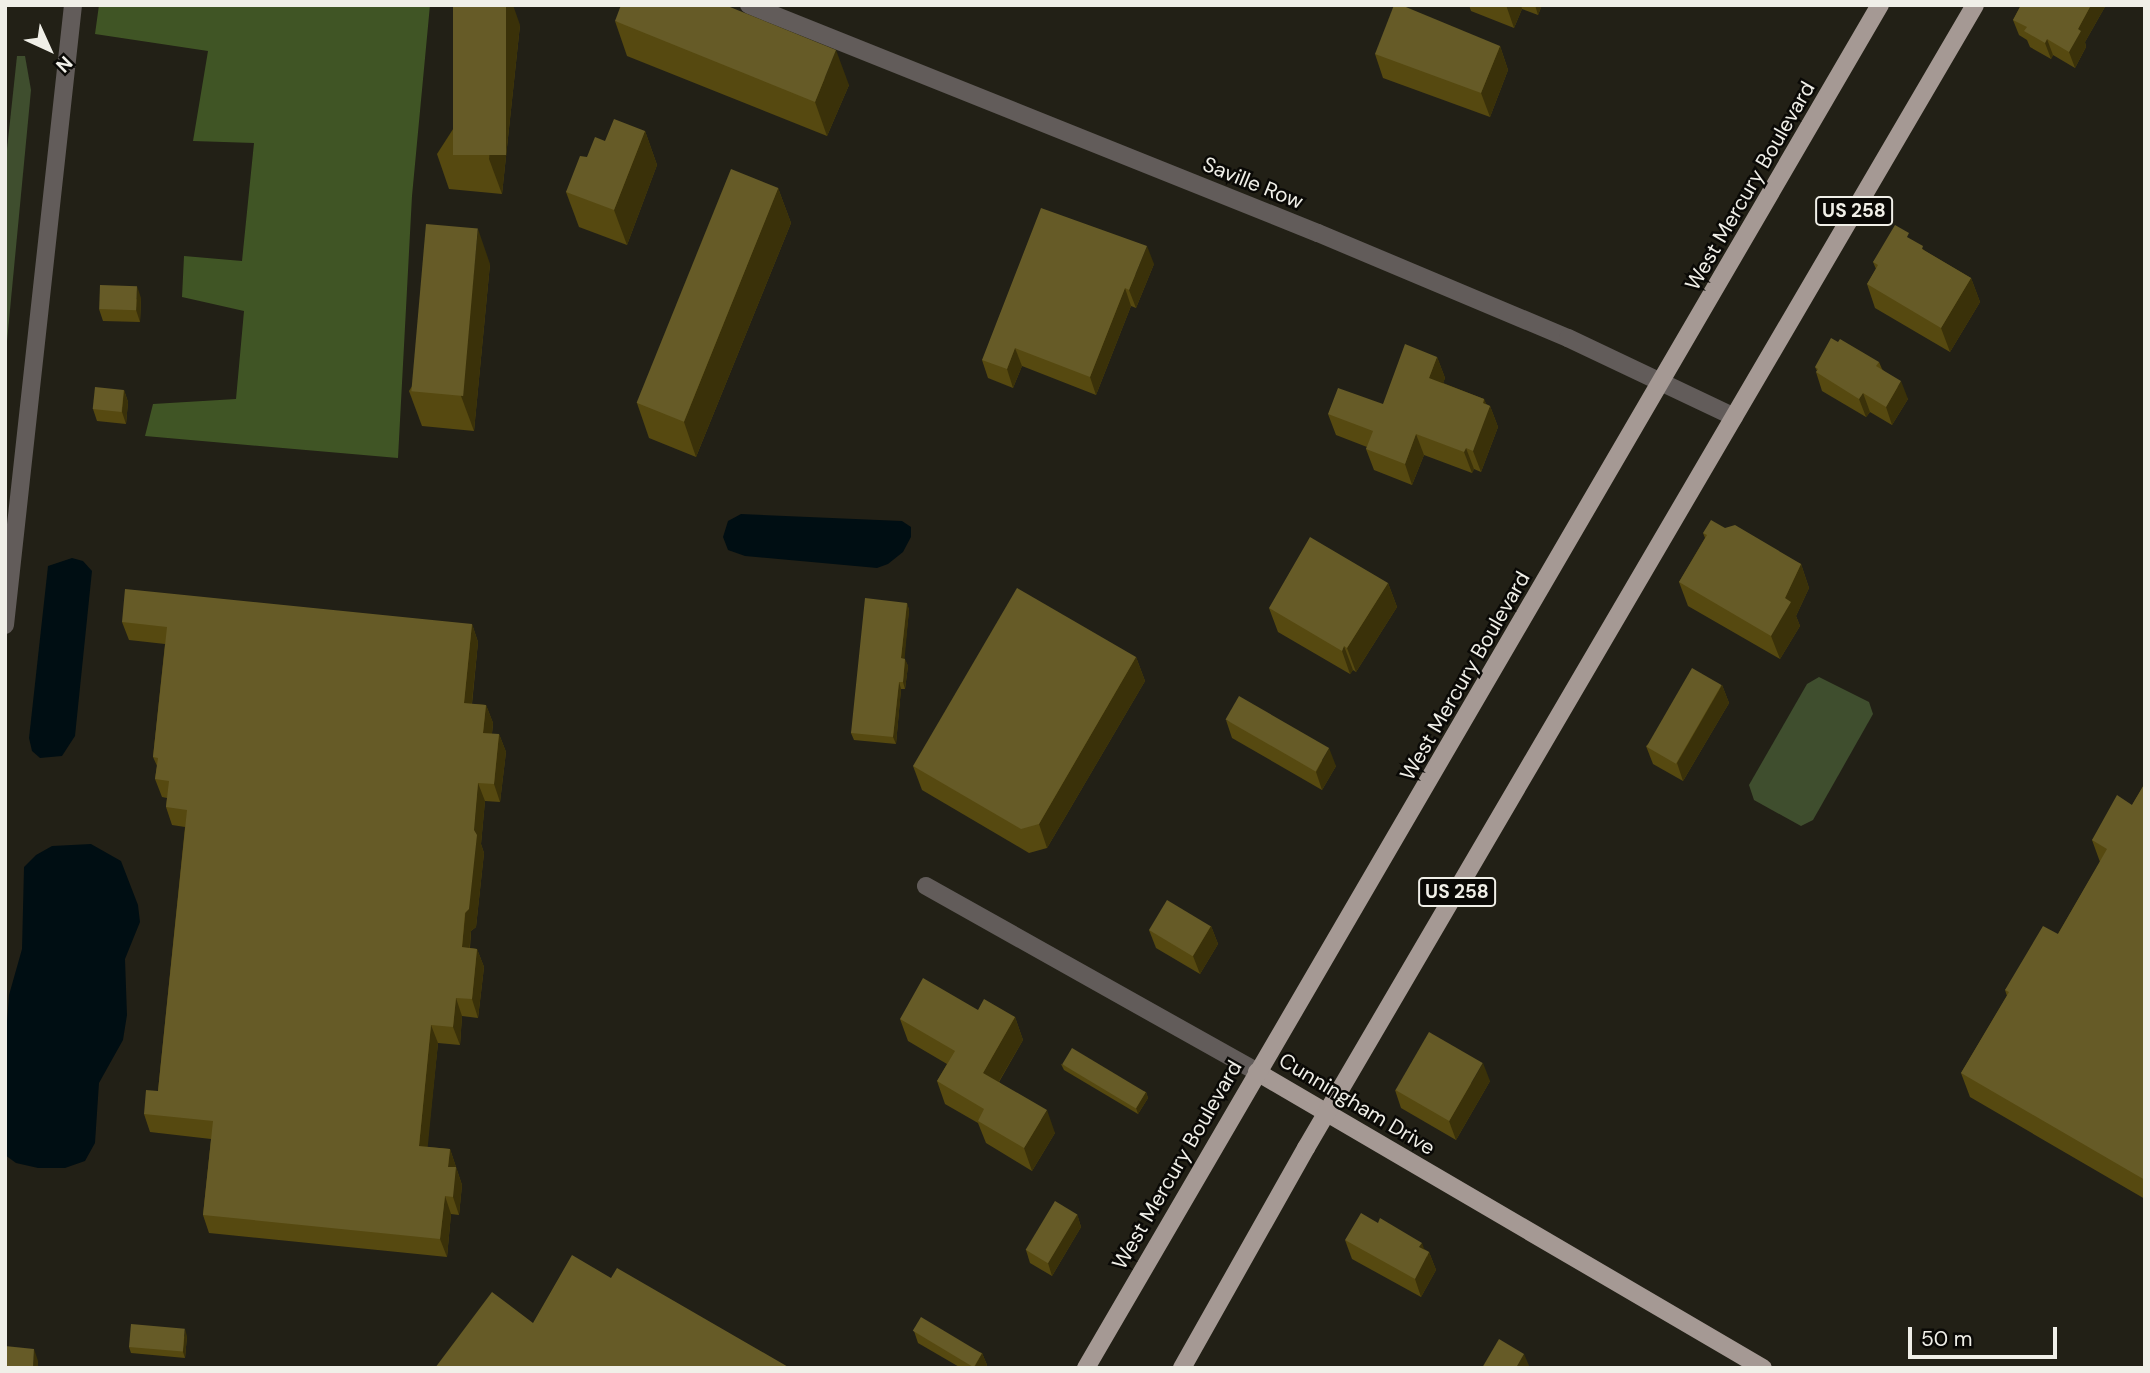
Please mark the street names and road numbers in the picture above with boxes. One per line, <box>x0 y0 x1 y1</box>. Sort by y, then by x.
street label: West Mercury Boulevard <box>1680 77 1820 295</box>
street label: Saville Row <box>1199 151 1307 215</box>
road number: US 258 <box>1814 196 1894 226</box>
street label: West Mercury Boulevard <box>1395 567 1535 785</box>
road number: US 258 <box>1417 876 1497 908</box>
street label: Cunningham Drive <box>1274 1047 1440 1161</box>
street label: West Mercury Boulevard <box>1107 1056 1247 1274</box>

